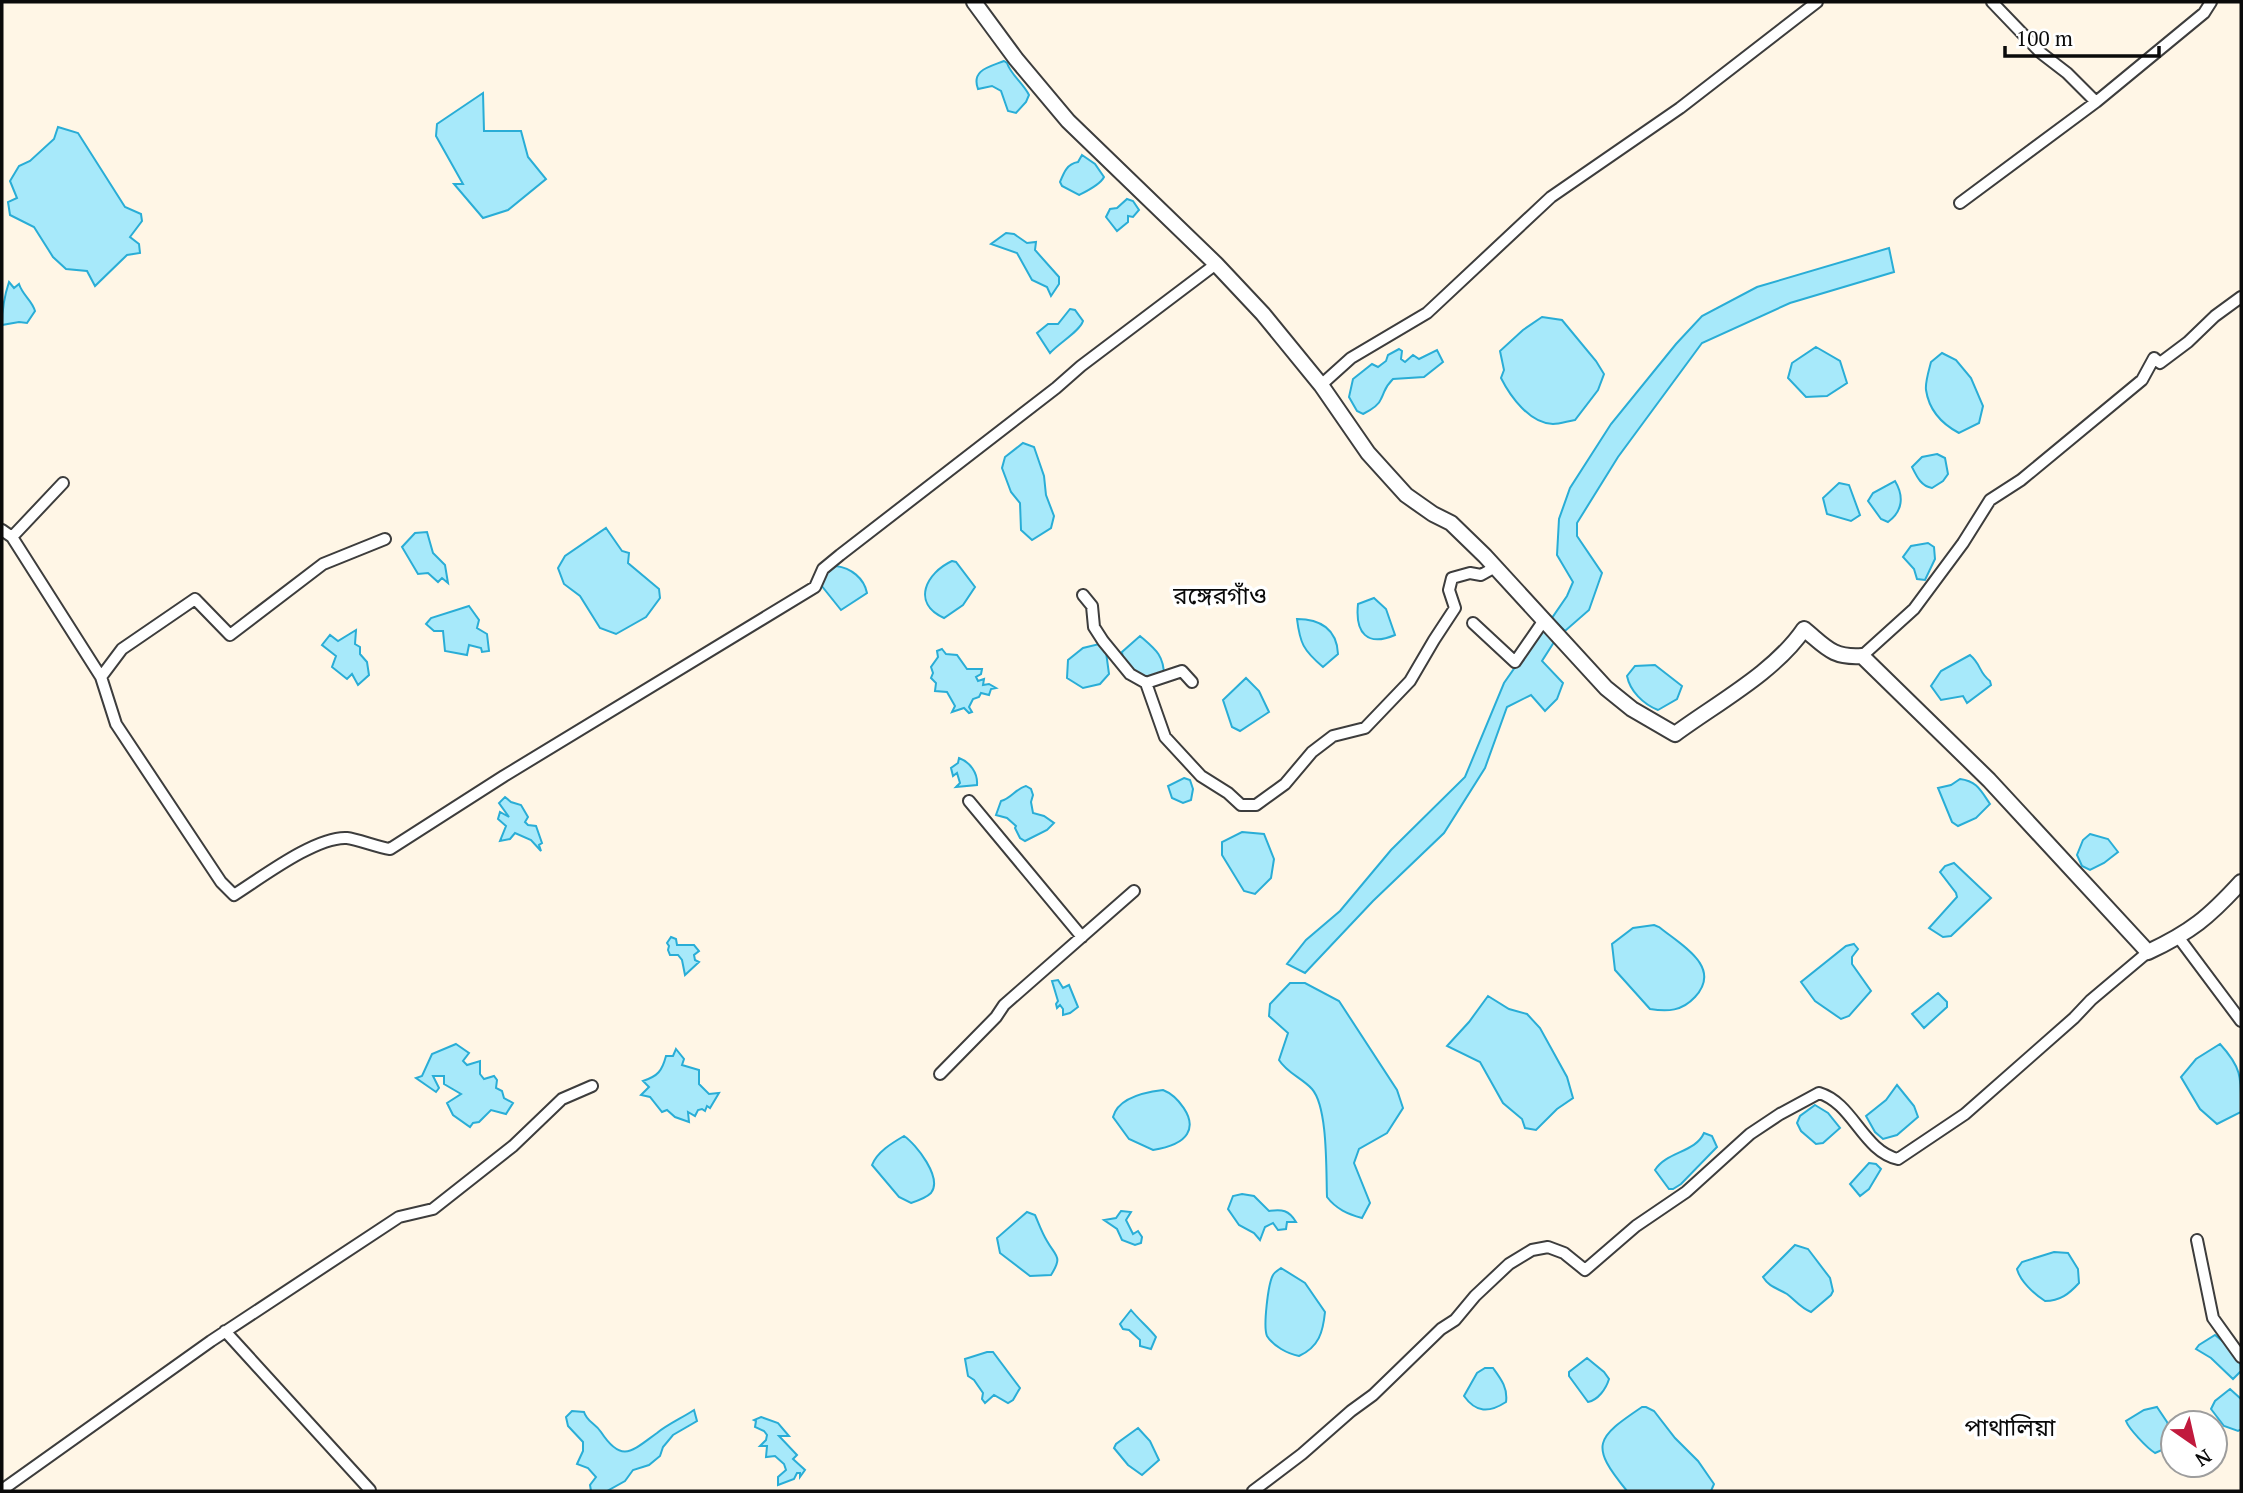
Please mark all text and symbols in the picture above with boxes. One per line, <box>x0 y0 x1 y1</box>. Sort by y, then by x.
scale bar <box>2005 14 2159 58</box>
text: 100 m <box>2016 24 2073 52</box>
district label: রঙ্গেরগাঁও <box>1172 579 1267 611</box>
north arrow <box>2159 1409 2229 1479</box>
district label: পাথালিয়া <box>1965 1411 2056 1443</box>
text: N <box>2190 1444 2217 1473</box>

